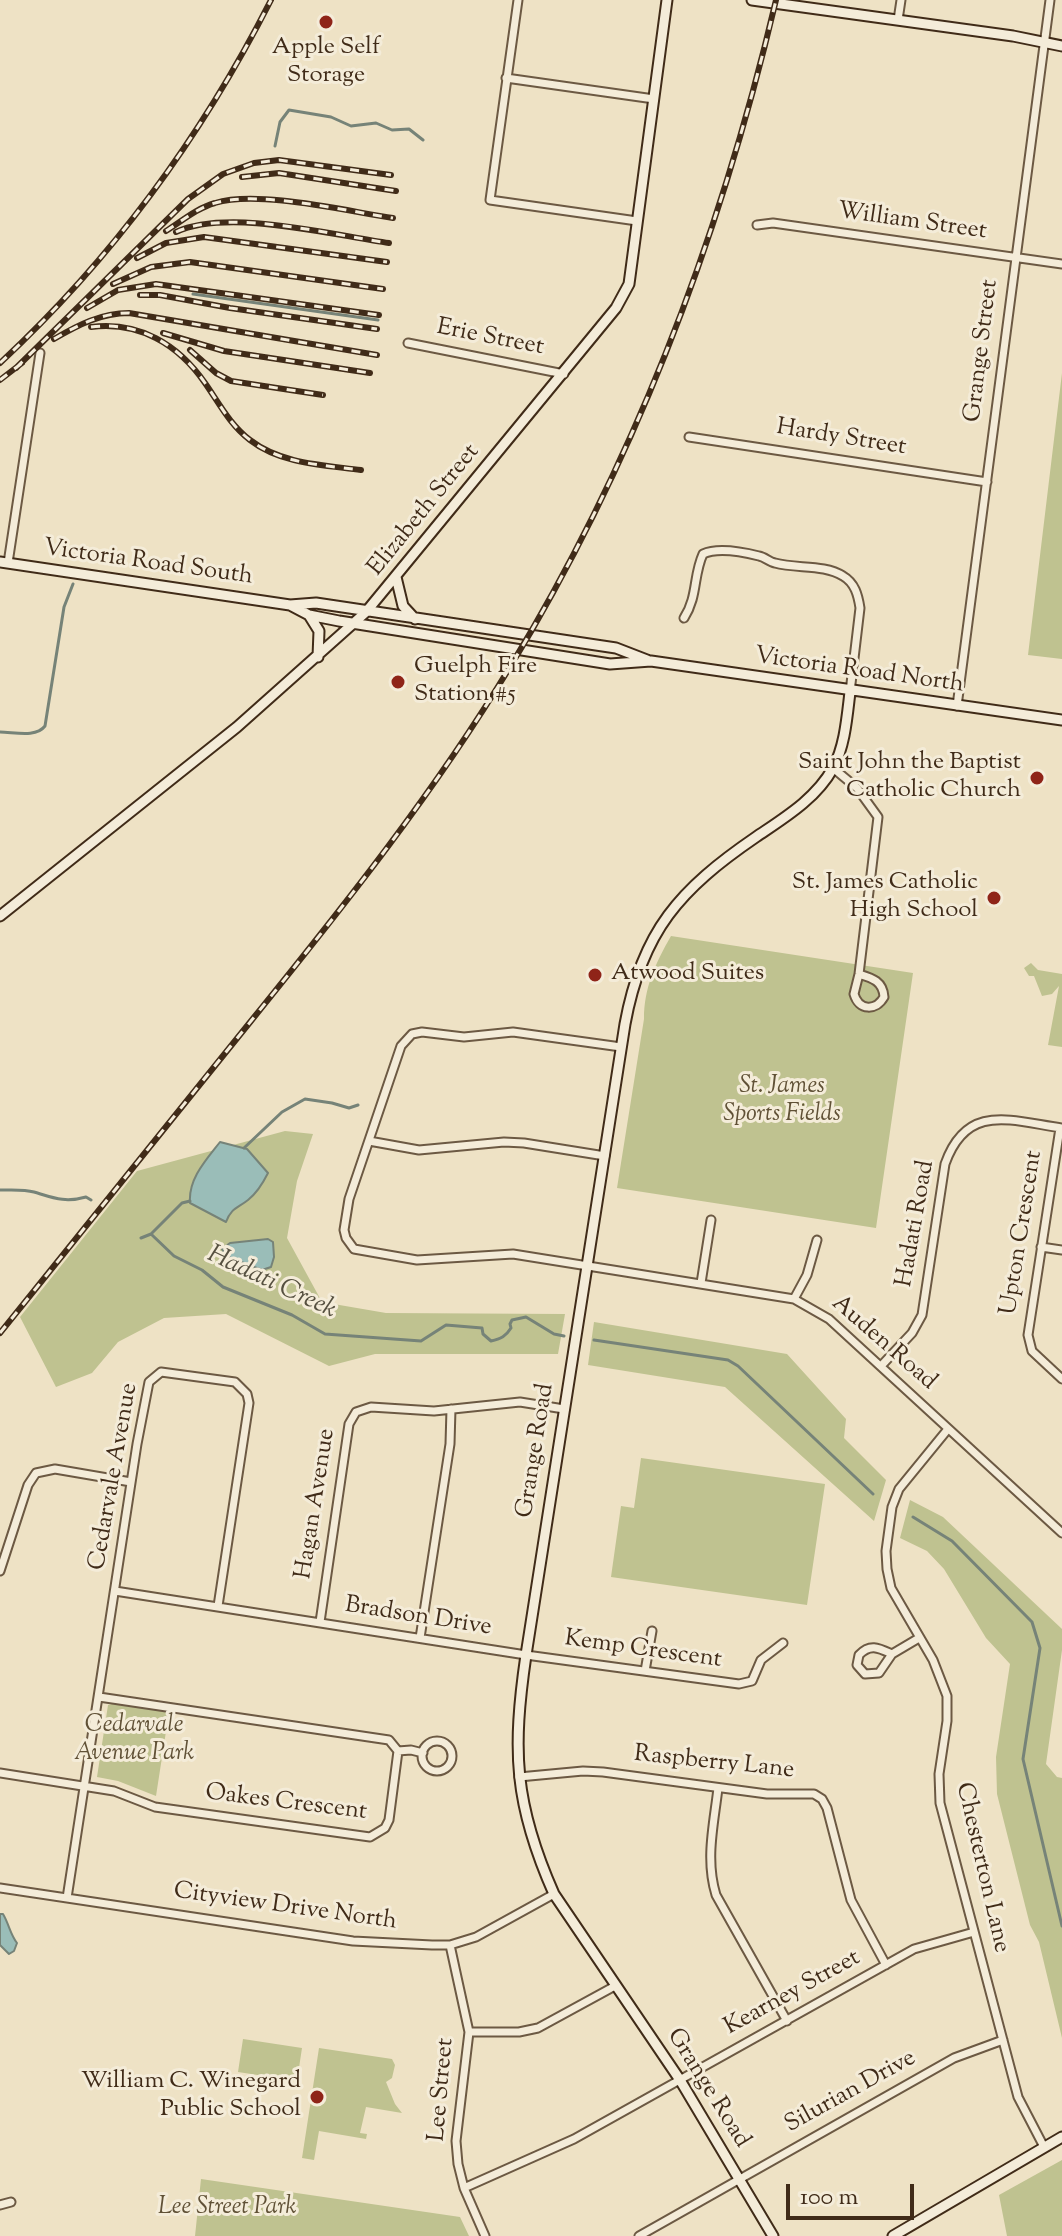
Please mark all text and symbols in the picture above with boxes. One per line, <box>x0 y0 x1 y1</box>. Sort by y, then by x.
marker: Apple Self Storage <box>317 13 335 31</box>
place label: Apple Self Storage <box>272 35 380 91</box>
street label: William Street <box>836 198 988 248</box>
street label: Grange Street <box>960 278 1006 424</box>
street label: Erie Street <box>434 315 546 363</box>
street label: Hardy Street <box>774 415 908 463</box>
street label: Elizabeth Street <box>363 439 487 583</box>
street label: Victoria Road South <box>41 535 255 593</box>
street label: Victoria Road North <box>753 643 965 701</box>
place label: Guelph Fire Station #5 <box>414 654 537 710</box>
marker: Guelph Fire Station #5 <box>389 673 407 691</box>
place label: Saint John the Baptist Catholic Church <box>798 750 1021 806</box>
marker: Saint John the Baptist Catholic Church <box>1028 769 1046 787</box>
place label: St. James Catholic High School <box>792 870 978 926</box>
marker: St. James Catholic High School <box>985 889 1003 907</box>
place label: Atwood Suites <box>611 961 764 989</box>
marker: Atwood Suites <box>586 966 604 984</box>
park label: St. James Sports Fields <box>723 1074 841 1130</box>
street label: Upton Crescent <box>996 1149 1050 1317</box>
street label: Hadati Road <box>892 1158 942 1290</box>
water label: Hadati Creek <box>201 1241 341 1327</box>
street label: Auden Road <box>824 1290 942 1398</box>
street label: Cedarvale Avenue <box>84 1381 146 1573</box>
street label: Grange Road <box>512 1382 562 1520</box>
street label: Hagan Avenue <box>291 1427 343 1581</box>
street label: Bradson Drive <box>343 1592 493 1644</box>
street label: Kemp Crescent <box>563 1626 723 1676</box>
park label: Cedarvale Avenue Park <box>74 1713 194 1769</box>
street label: Raspberry Lane <box>633 1741 795 1787</box>
street label: Oakes Crescent <box>204 1780 368 1828</box>
street label: Chesterton Lane <box>947 1780 1015 1956</box>
street label: Cityview Drive North <box>172 1878 398 1938</box>
street label: Kearney Street <box>720 1945 866 2043</box>
street label: Grange Road <box>659 2024 755 2154</box>
street label: Lee Street <box>424 2037 462 2143</box>
street label: Silurian Drive <box>780 2045 922 2141</box>
place label: William C. Winegard Public School <box>81 2069 301 2125</box>
marker: William C. Winegard Public School <box>308 2088 326 2106</box>
scale bar <box>790 2168 918 2218</box>
text: 100 m <box>800 2181 858 2215</box>
park label: Lee Street Park <box>158 2195 296 2223</box>

